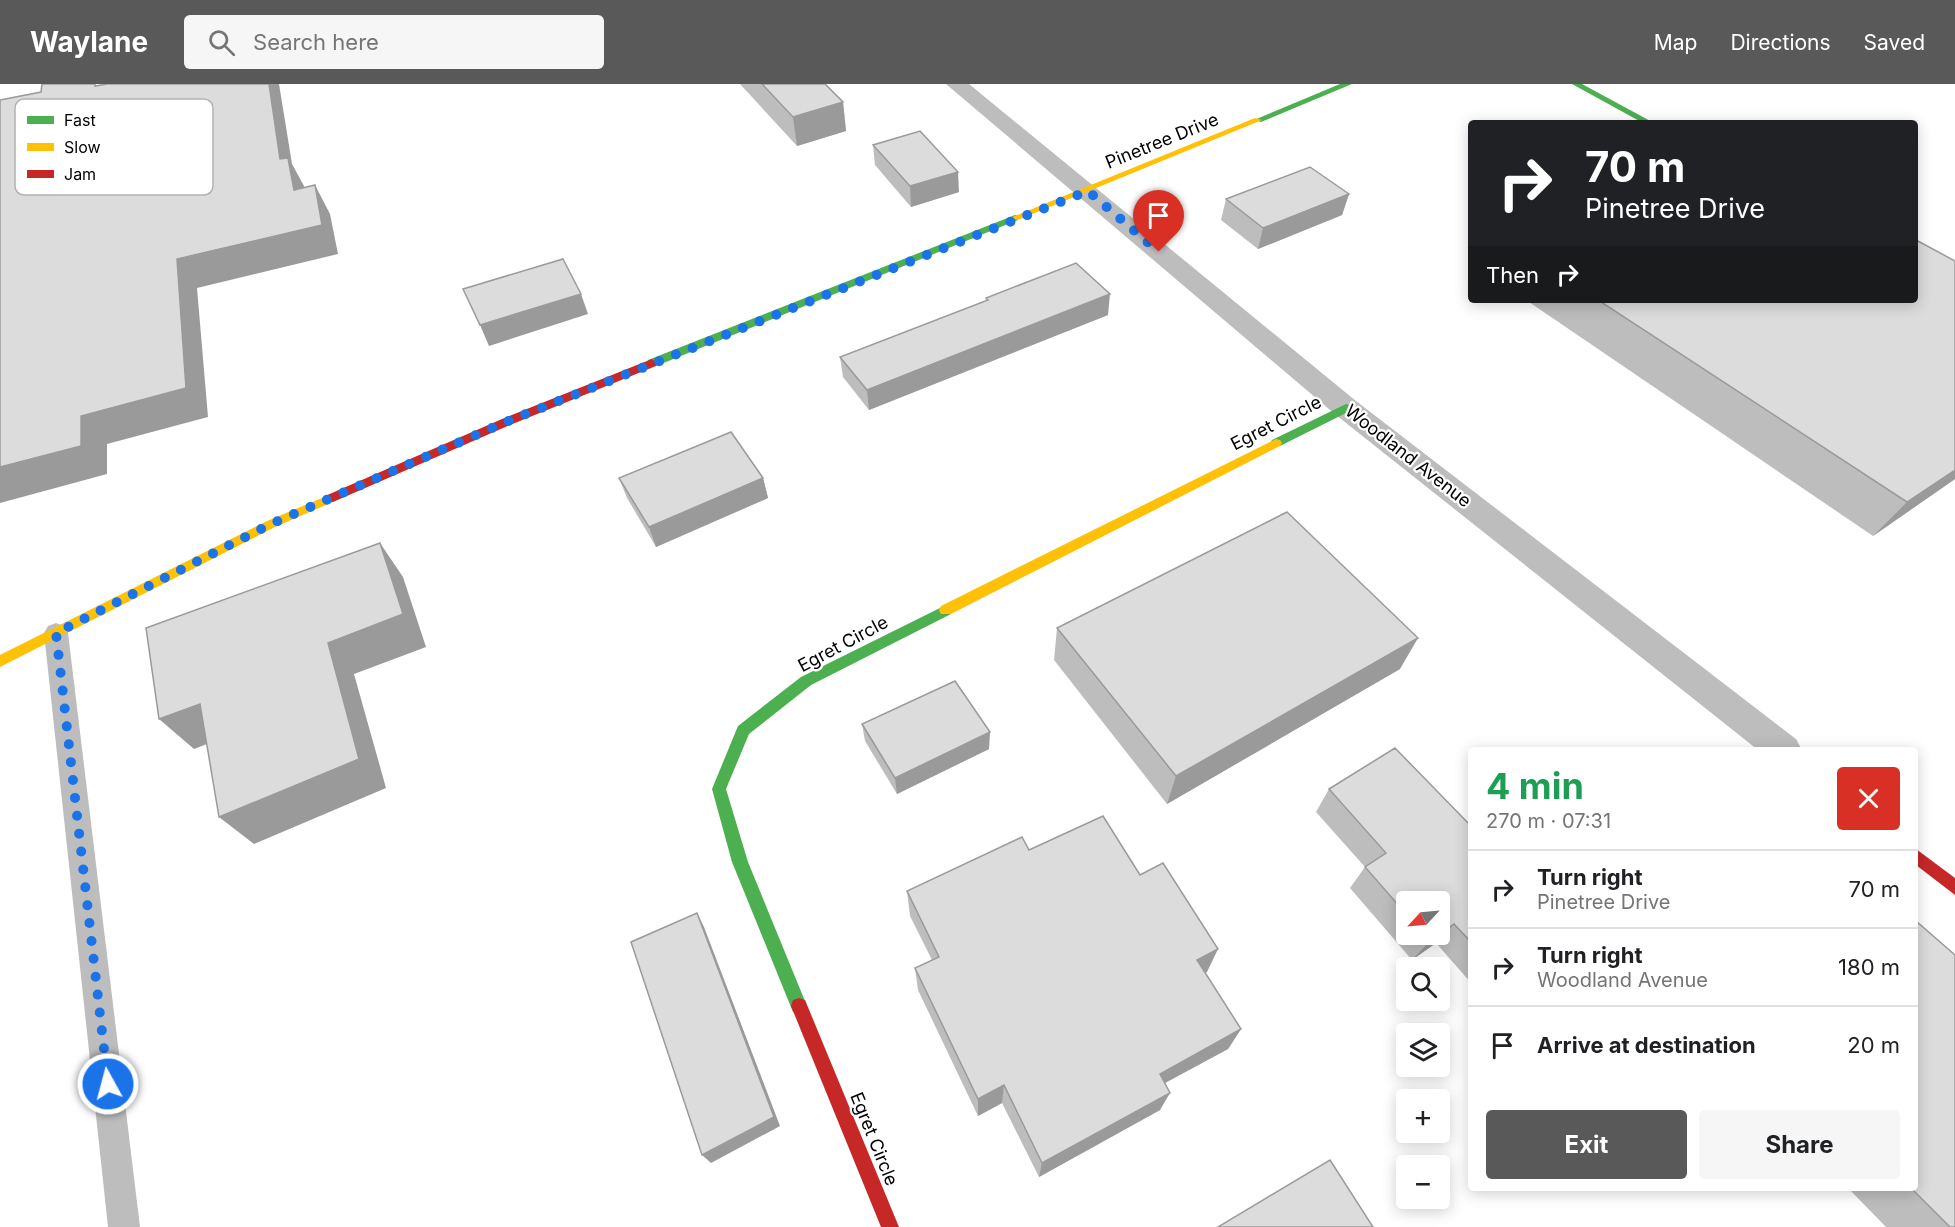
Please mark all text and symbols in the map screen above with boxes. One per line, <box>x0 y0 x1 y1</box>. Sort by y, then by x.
search box <box>184 15 604 69</box>
text: Waylane <box>30 25 148 59</box>
icon: search <box>205 26 238 59</box>
text: Search here <box>253 29 379 55</box>
text: Map <box>1654 30 1697 55</box>
text: Directions <box>1730 30 1831 55</box>
text: Saved <box>1864 30 1925 55</box>
legend <box>15 99 213 195</box>
street label: Pinetree Drive <box>1102 108 1221 173</box>
text: Fast <box>64 110 96 130</box>
text: Slow <box>64 137 101 157</box>
text: 70 m <box>1585 141 1685 192</box>
icon: right <box>1486 144 1564 222</box>
text: Jam <box>64 164 96 184</box>
pin <box>1133 190 1184 252</box>
text: Pinetree Drive <box>1585 192 1765 225</box>
icon: arrive <box>1142 199 1175 232</box>
icon: right <box>1551 258 1584 291</box>
text: Then <box>1486 262 1539 288</box>
street label: Egret Circle <box>1227 391 1325 454</box>
street label: Woodland Avenue <box>1341 400 1475 511</box>
street label: Egret Circle <box>794 611 891 676</box>
text: 4 min <box>1486 764 1584 808</box>
button: close <box>1837 767 1900 830</box>
text: 270 m · 07:31 <box>1486 809 1611 833</box>
text: Turn right <box>1537 864 1643 890</box>
icon: right <box>1486 873 1519 906</box>
text: 70 m <box>1849 876 1900 902</box>
text: Pinetree Drive <box>1537 890 1670 914</box>
north arrow <box>1396 891 1450 945</box>
map controls <box>1396 891 1450 1209</box>
text: Turn right <box>1537 942 1643 968</box>
icon: right <box>1486 951 1519 984</box>
text: 180 m <box>1838 954 1900 980</box>
button: search <box>1396 957 1450 1011</box>
text: Woodland Avenue <box>1537 968 1708 992</box>
button: layers <box>1396 1023 1450 1077</box>
icon: arrive <box>1486 1029 1519 1062</box>
text: Arrive at destination <box>1537 1032 1756 1058</box>
text: 20 m <box>1847 1032 1900 1058</box>
position arrow <box>76 1052 140 1116</box>
street label: Egret Circle <box>846 1089 903 1189</box>
button: + <box>1396 1089 1450 1143</box>
button: Exit <box>1486 1110 1687 1179</box>
button: Share <box>1699 1110 1900 1179</box>
button: − <box>1396 1155 1450 1209</box>

